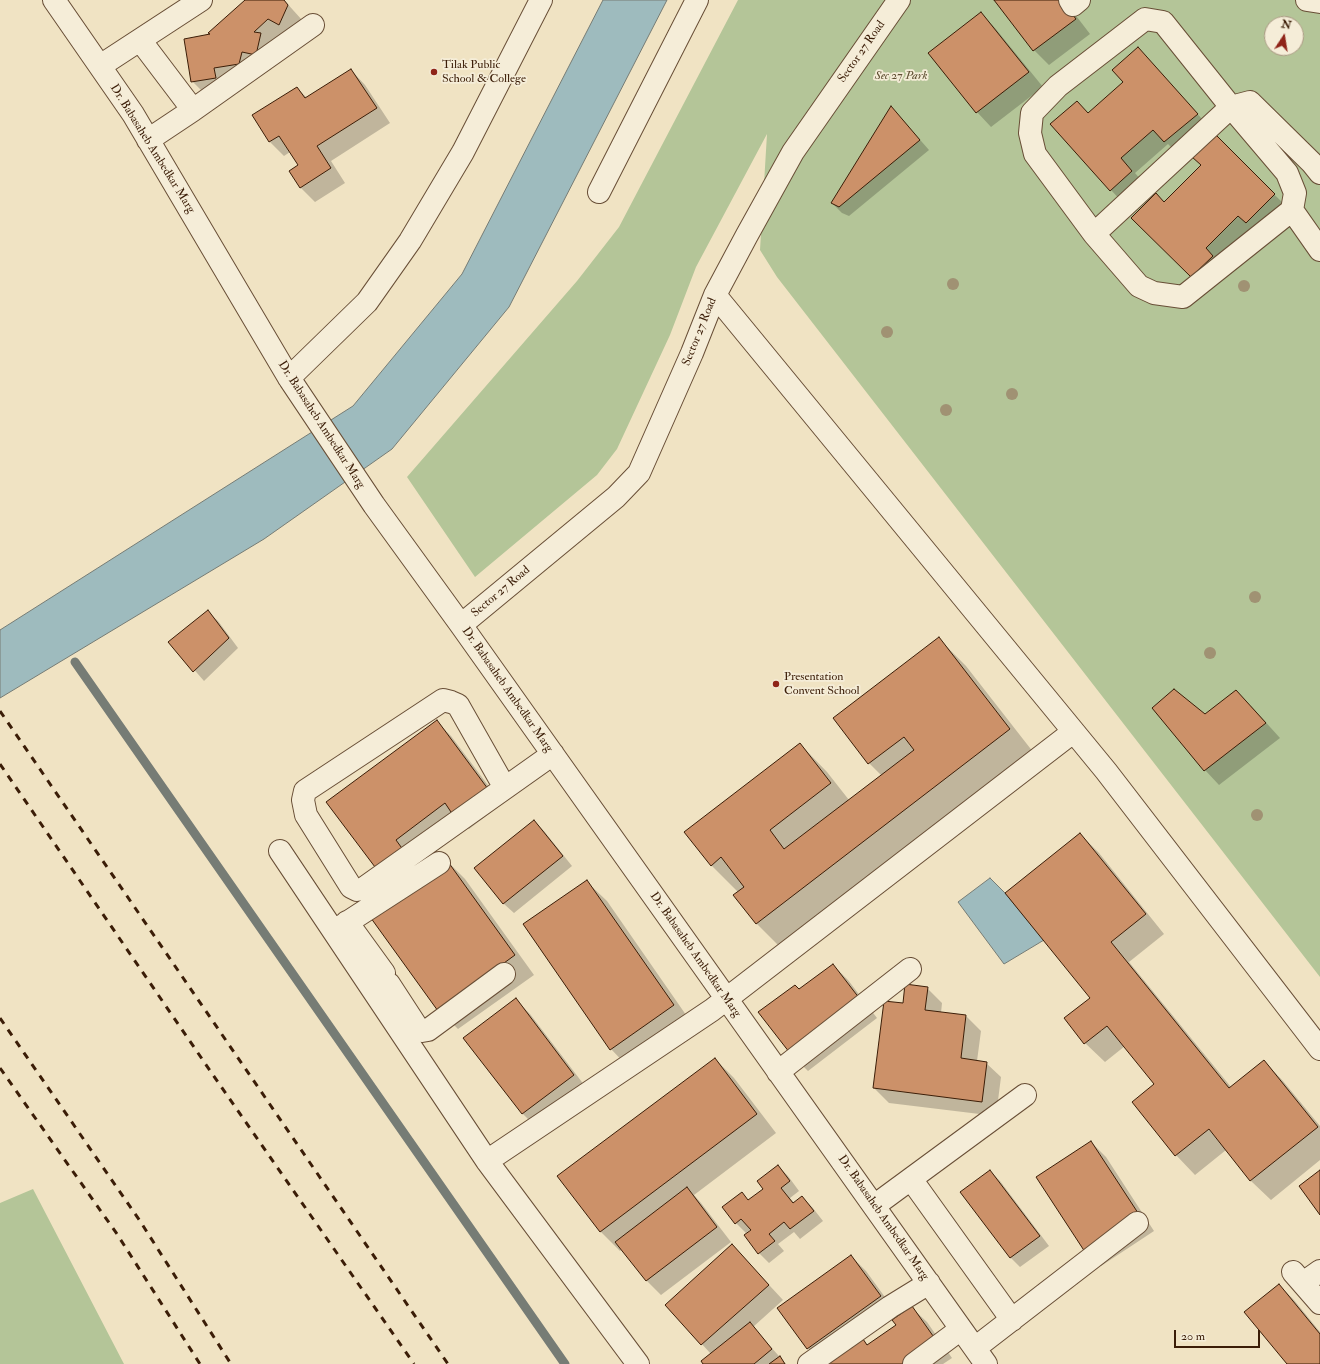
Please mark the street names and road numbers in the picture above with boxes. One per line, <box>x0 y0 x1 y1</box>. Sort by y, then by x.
street label: Sector 27 Road <box>835 18 889 86</box>
street label: Dr. Babasaheb Ambedkar Marg <box>106 82 198 216</box>
street label: Sector 27 Road <box>680 296 720 368</box>
street label: Dr. Babasaheb Ambedkar Marg <box>274 358 368 492</box>
street label: Sector 27 Road <box>469 563 533 621</box>
street label: Dr. Babasaheb Ambedkar Marg <box>458 625 556 755</box>
street label: Dr. Babasaheb Ambedkar Marg <box>646 890 744 1020</box>
street label: Dr. Babasaheb Ambedkar Marg <box>834 1153 932 1283</box>

